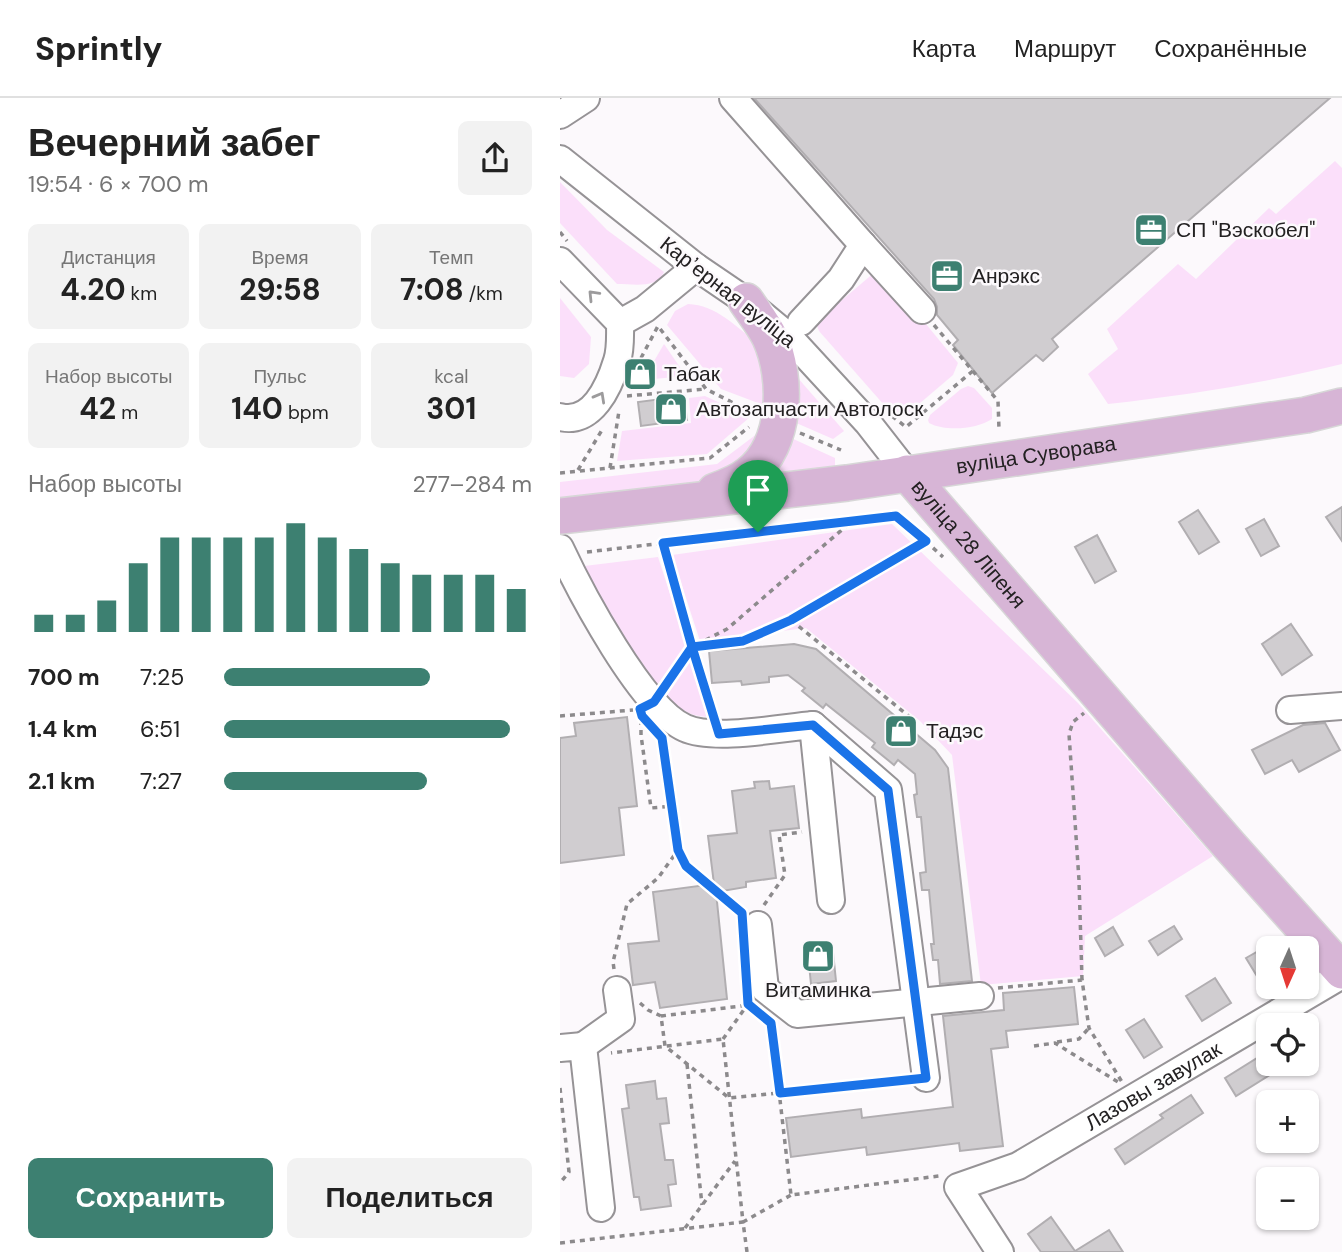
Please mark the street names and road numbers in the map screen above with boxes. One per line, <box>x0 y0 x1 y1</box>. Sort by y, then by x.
street label: Карʼерная вуліца <box>654 230 802 354</box>
street label: вуліца Суворава <box>954 429 1118 481</box>
street label: вуліца 28 Ліпеня <box>905 474 1032 614</box>
street label: Лазовы завулак <box>1080 1035 1227 1137</box>

